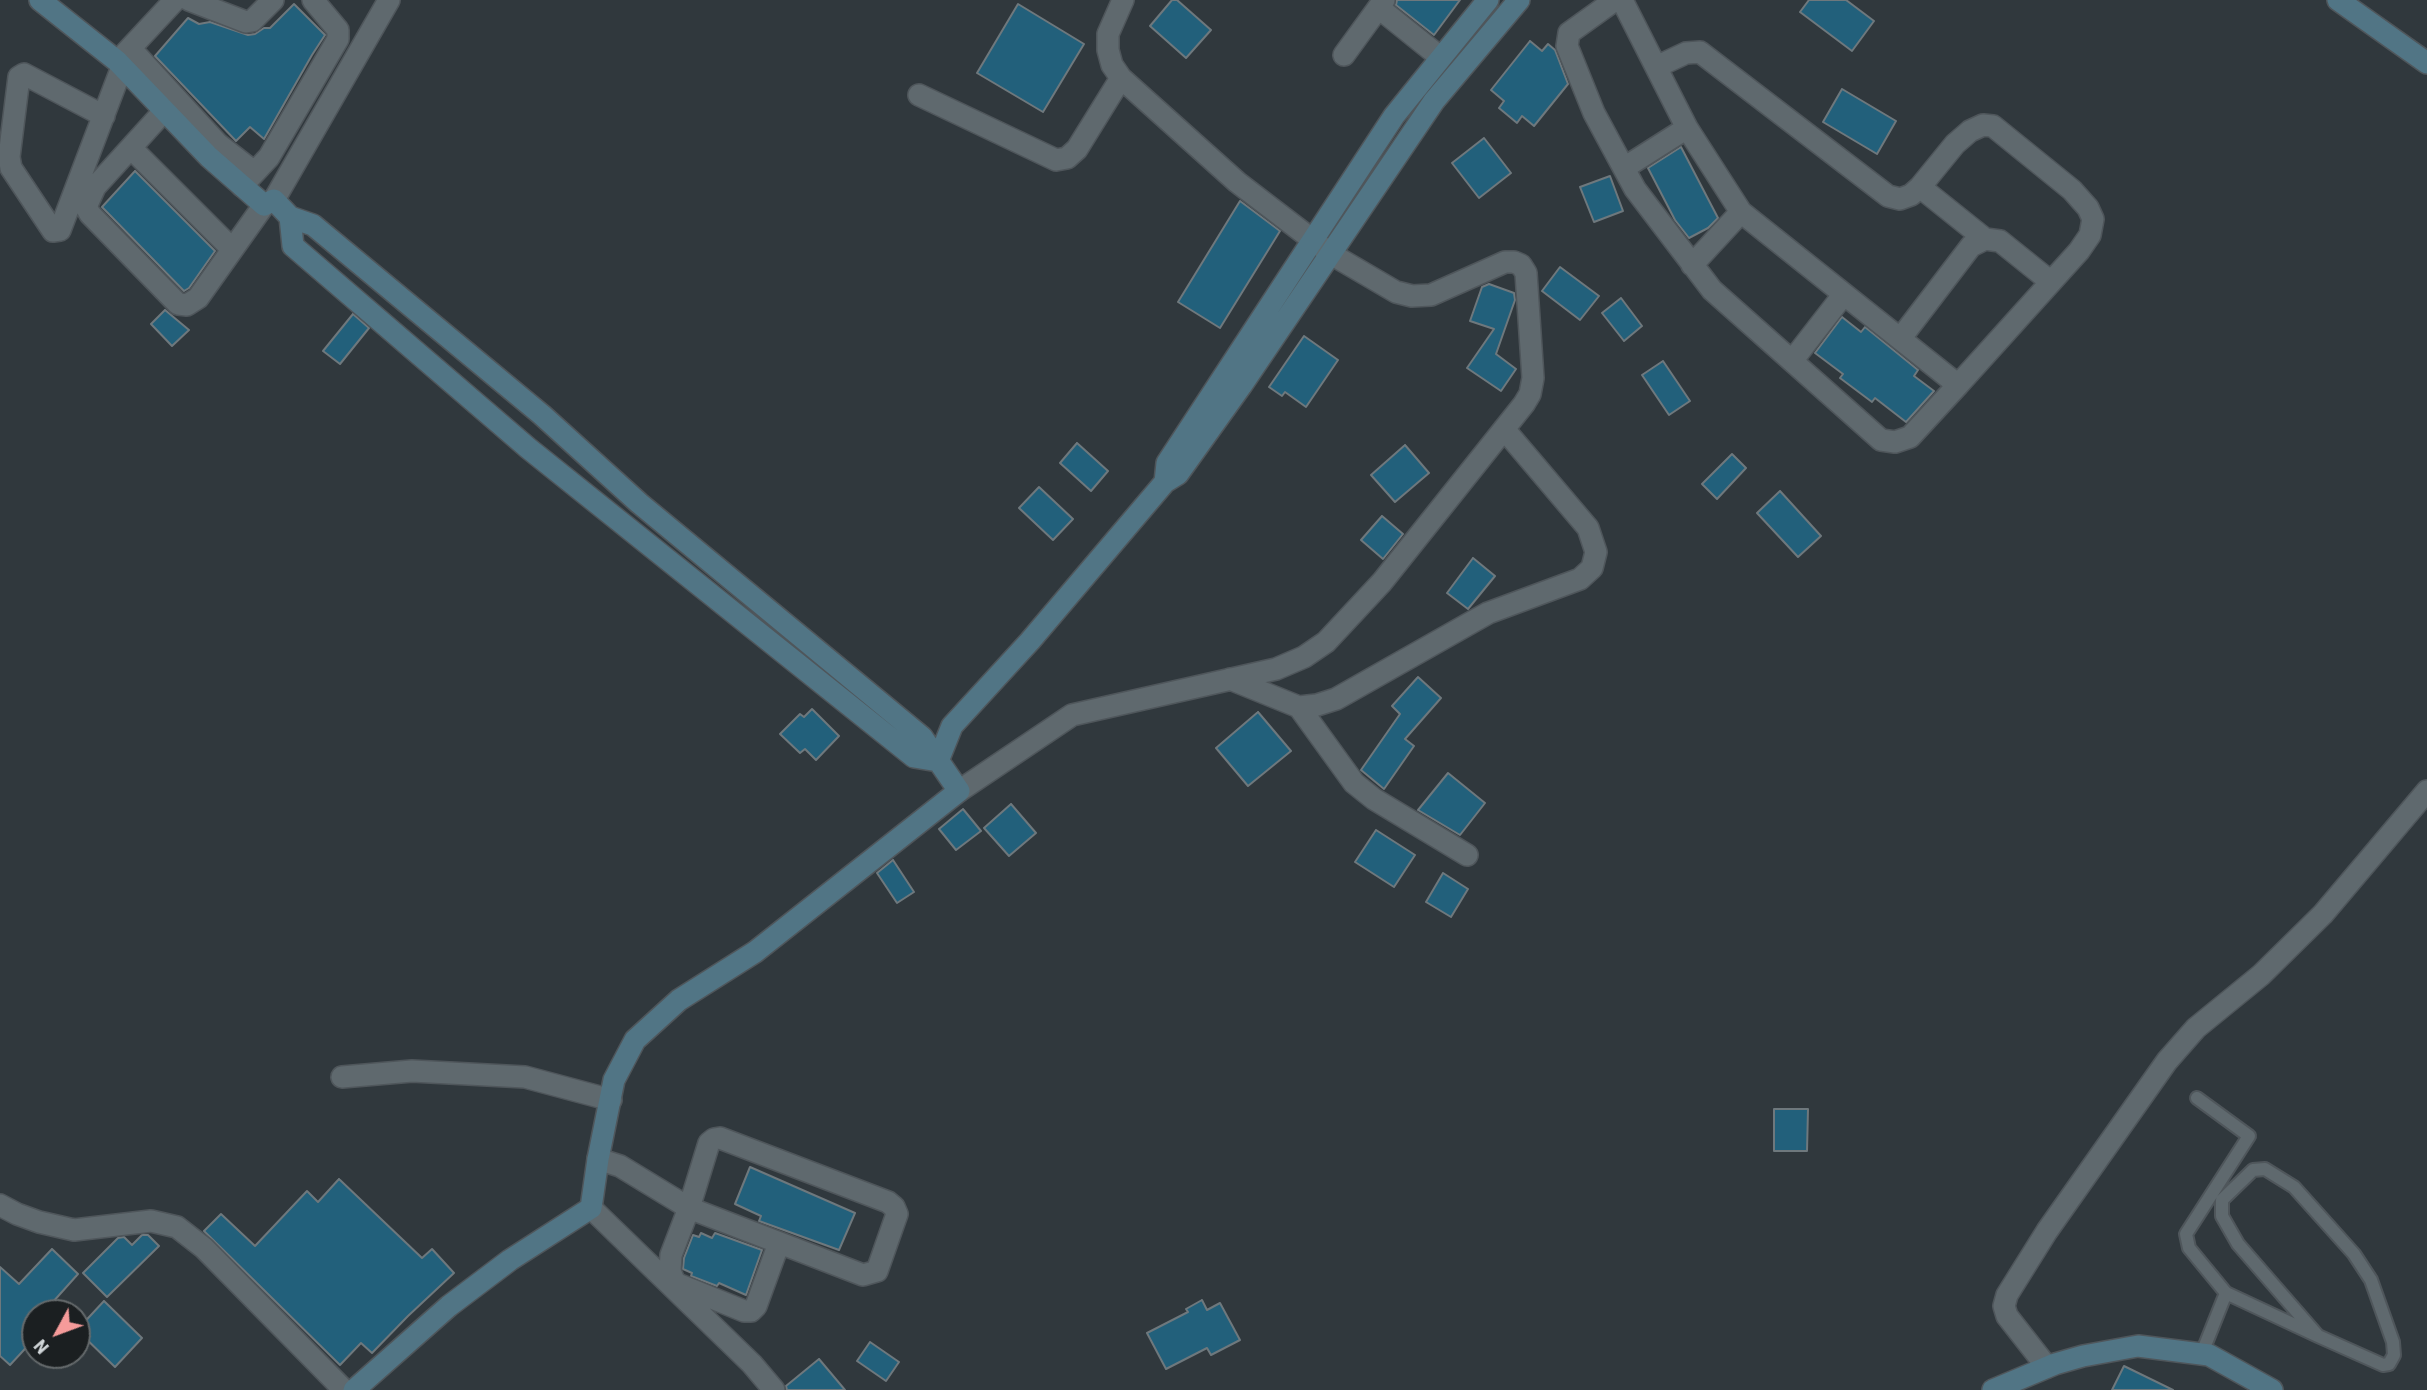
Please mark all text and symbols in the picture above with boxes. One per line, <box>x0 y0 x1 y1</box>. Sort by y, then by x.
north arrow <box>21 1299 91 1369</box>
text: N <box>29 1335 54 1359</box>

